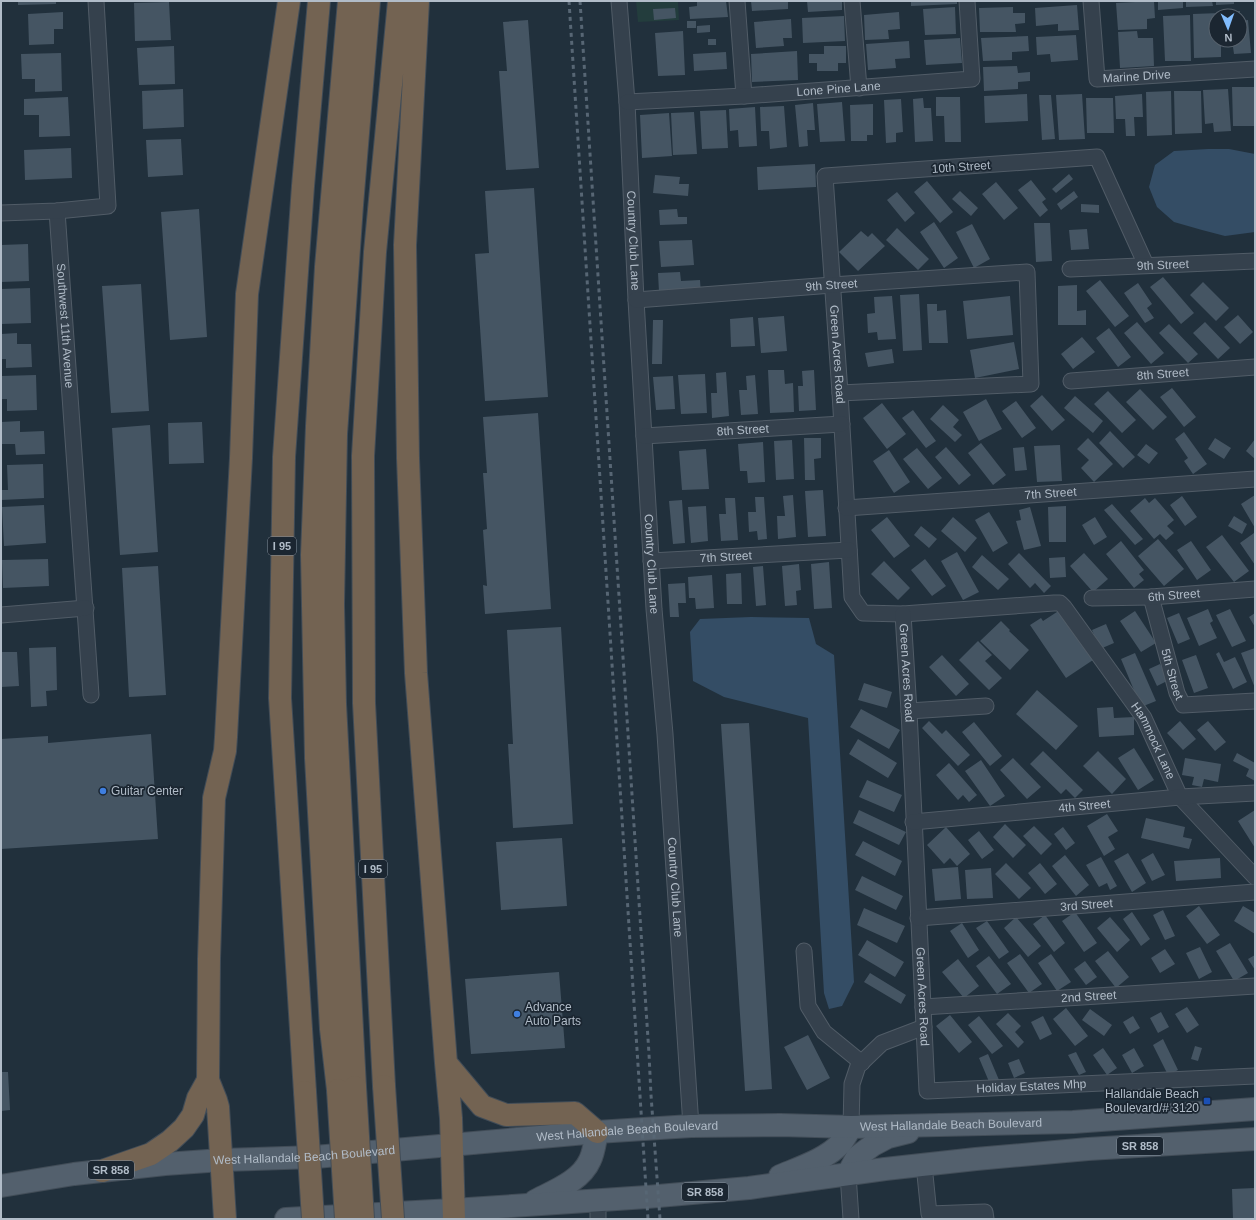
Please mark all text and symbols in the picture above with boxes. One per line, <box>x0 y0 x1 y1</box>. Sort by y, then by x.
north arrow <box>1208 8 1248 48</box>
text: N <box>1224 32 1233 44</box>
street label: Marine Drive <box>1102 67 1171 86</box>
street label: Lone Pine Lane <box>796 79 881 99</box>
street label: 10th Street <box>931 158 991 176</box>
street label: Country Club Lane <box>624 190 643 291</box>
street label: 9th Street <box>1137 257 1190 273</box>
street label: Southwest 11th Avenue <box>54 263 76 389</box>
street label: 9th Street <box>805 276 859 294</box>
street label: Green Acres Road <box>827 305 848 404</box>
street label: 8th Street <box>1136 365 1190 383</box>
street label: 8th Street <box>716 421 770 439</box>
street label: 7th Street <box>1024 485 1078 502</box>
street label: Country Club Lane <box>641 514 661 615</box>
road number: I 95 <box>268 537 296 555</box>
street label: 7th Street <box>699 548 753 565</box>
street label: 6th Street <box>1147 586 1201 604</box>
street label: Green Acres Road <box>897 623 917 723</box>
street label: 5th Street <box>1158 647 1187 703</box>
street label: Hammock Lane <box>1128 700 1178 782</box>
place label: Guitar Center <box>111 784 183 798</box>
marker: Guitar Center <box>98 786 108 796</box>
street label: 4th Street <box>1058 797 1112 815</box>
street label: Country Club Lane <box>665 837 685 938</box>
road number: I 95 <box>359 860 387 878</box>
street label: 3rd Street <box>1060 896 1114 914</box>
street label: Green Acres Road <box>913 947 932 1046</box>
street label: 2nd Street <box>1061 988 1117 1005</box>
place label: Advance Auto Parts <box>525 1000 581 1028</box>
marker: Advance Auto Parts <box>512 1009 522 1019</box>
street label: Holiday Estates Mhp <box>976 1077 1087 1096</box>
place label: Hallandale Beach Boulevard/# 3120 <box>1105 1087 1199 1115</box>
marker: Hallandale Beach Boulevard/# 3120 <box>1202 1096 1212 1106</box>
street label: West Hallandale Beach Boulevard <box>860 1116 1042 1134</box>
street label: West Hallandale Beach Boulevard <box>536 1119 718 1144</box>
road number: SR 858 <box>1117 1137 1163 1155</box>
street label: West Hallandale Beach Boulevard <box>213 1143 396 1168</box>
road number: SR 858 <box>88 1161 134 1179</box>
road number: SR 858 <box>682 1183 728 1201</box>

